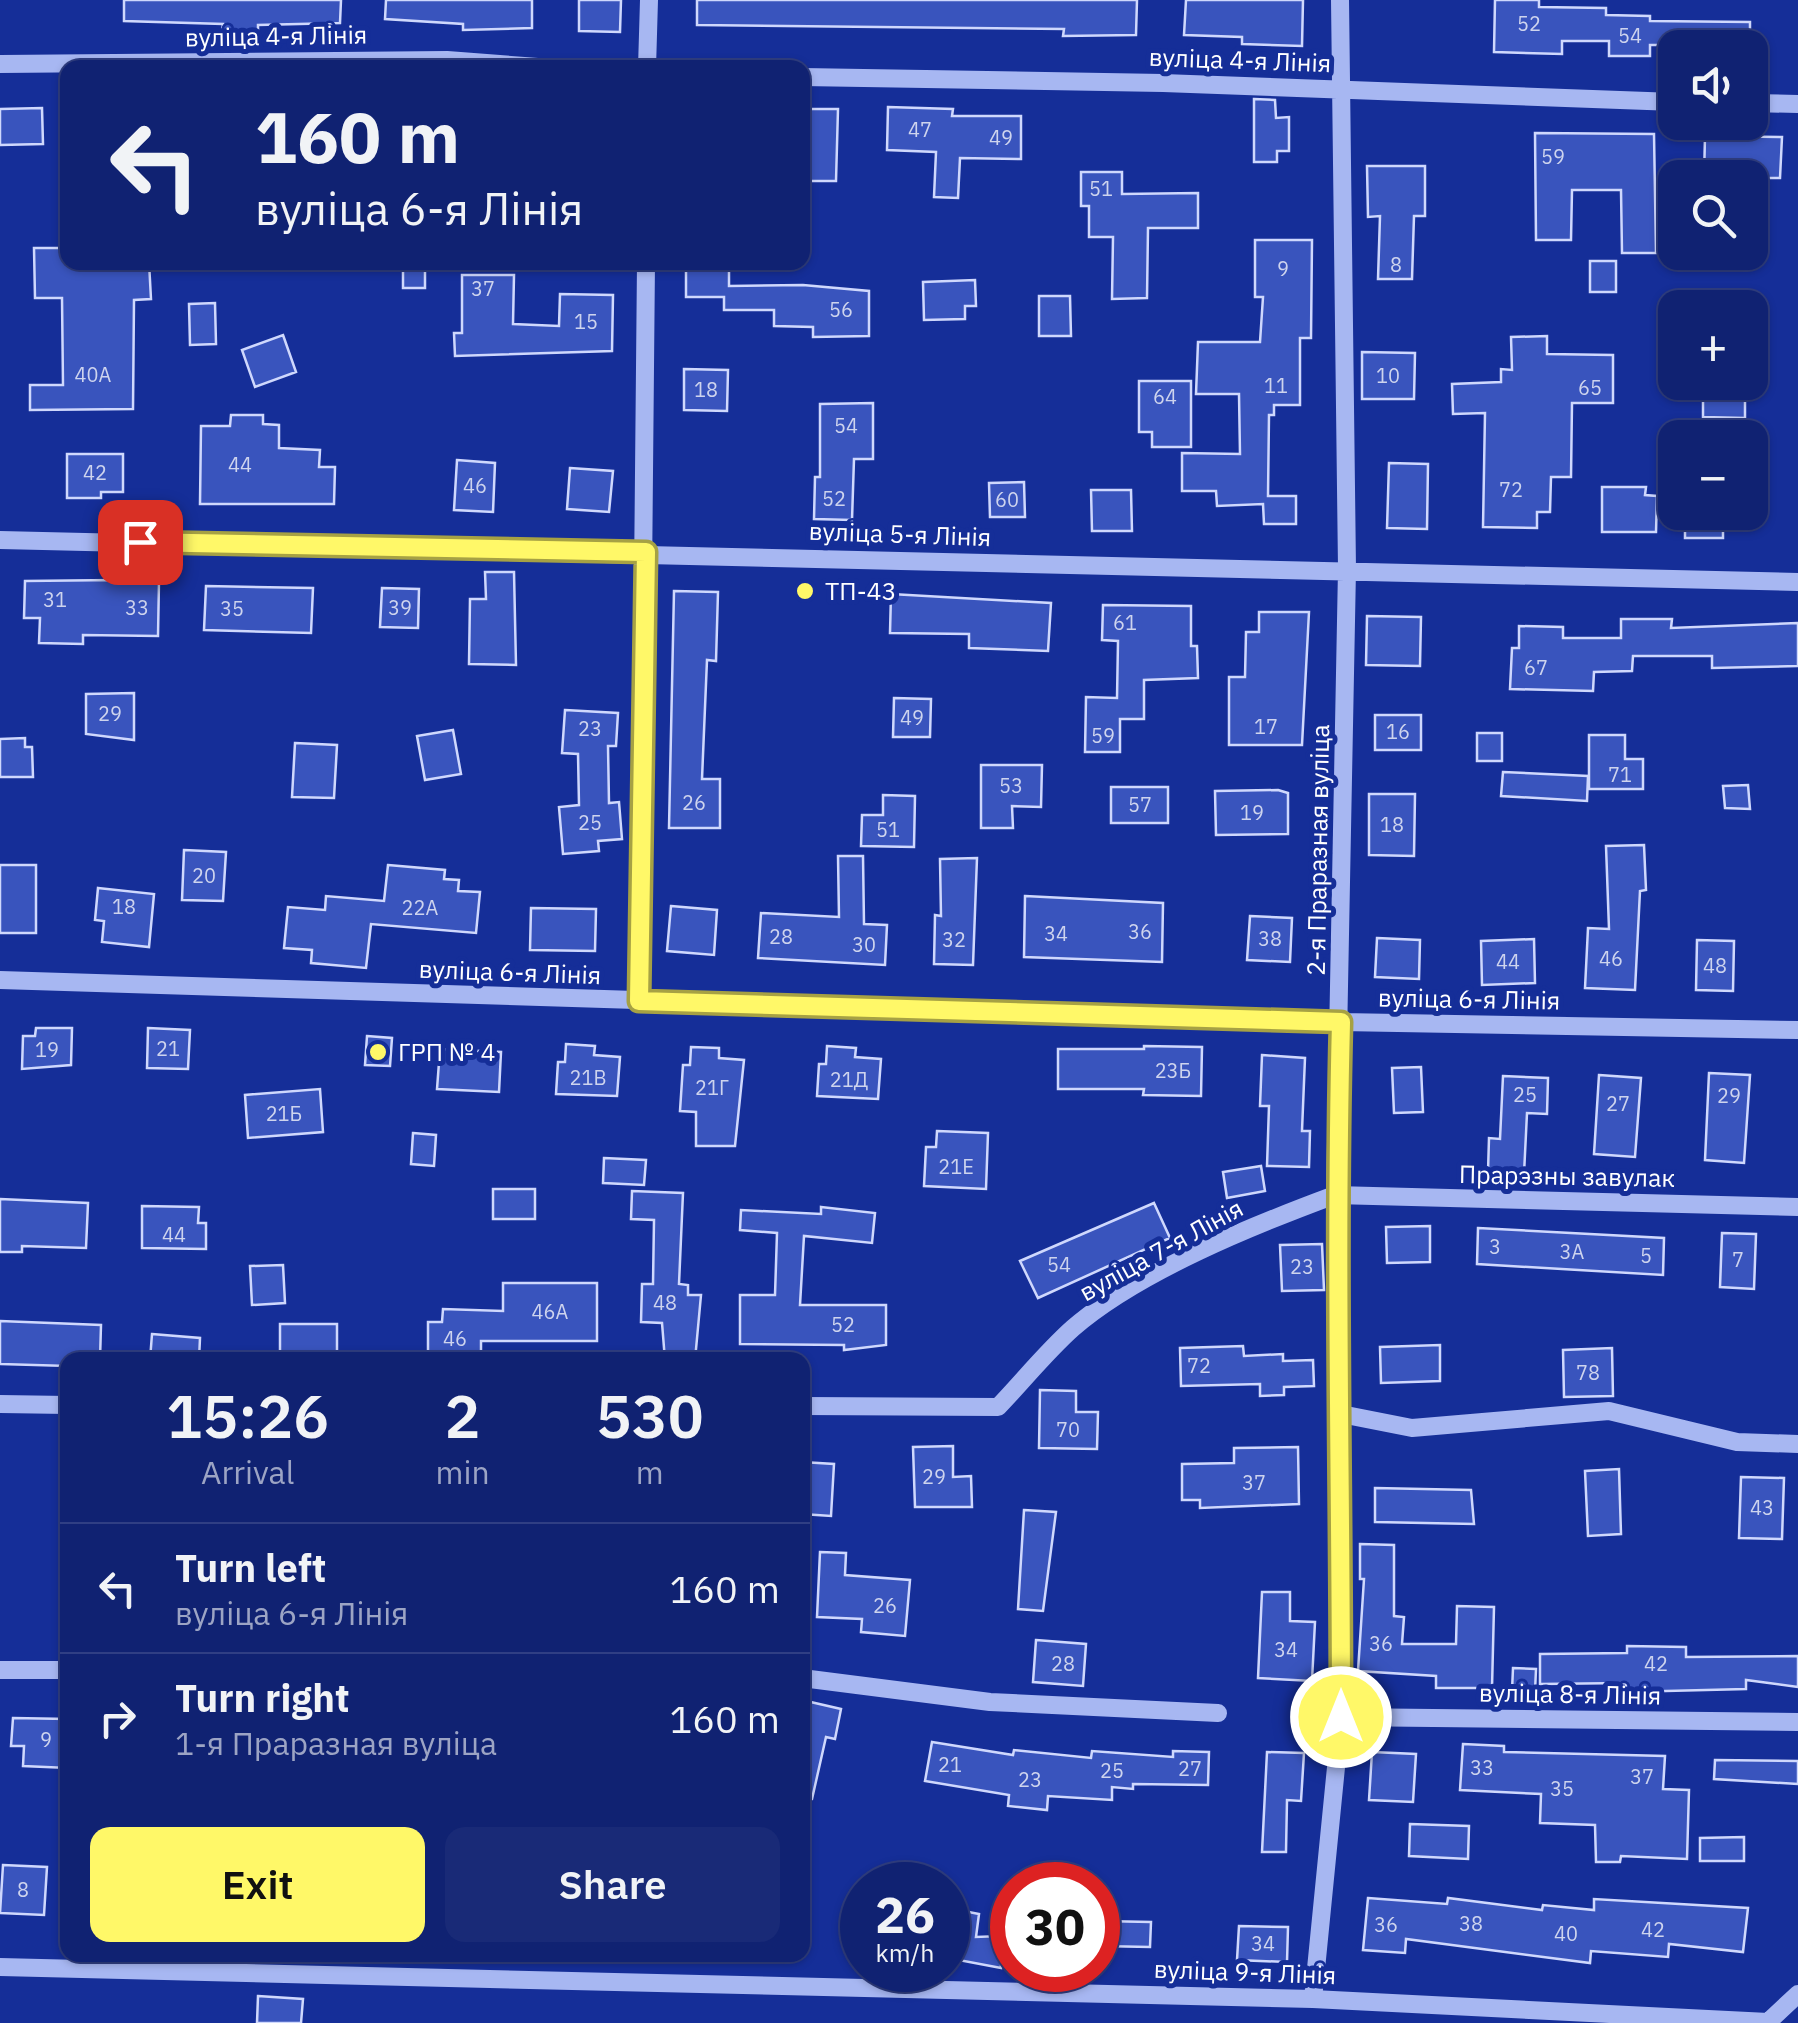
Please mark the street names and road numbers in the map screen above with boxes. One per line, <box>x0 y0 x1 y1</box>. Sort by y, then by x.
street label: вуліца 4-я Лінія <box>185 17 367 54</box>
street label: вуліца 4-я Лінія <box>1148 40 1332 79</box>
street label: вуліца 5-я Лінія <box>808 514 992 553</box>
street label: 2-я Праразная вуліца <box>1299 724 1336 976</box>
street label: вуліца 6-я Лінія <box>418 952 602 991</box>
street label: вуліца 6-я Лінія <box>1378 980 1560 1017</box>
street label: Прарэзны завулак <box>1459 1157 1675 1194</box>
street label: вуліца 7-я Лінія <box>1073 1191 1249 1308</box>
street label: вуліца 8-я Лінія <box>1479 1675 1661 1712</box>
street label: вуліца 9-я Лінія <box>1153 1952 1337 1991</box>

